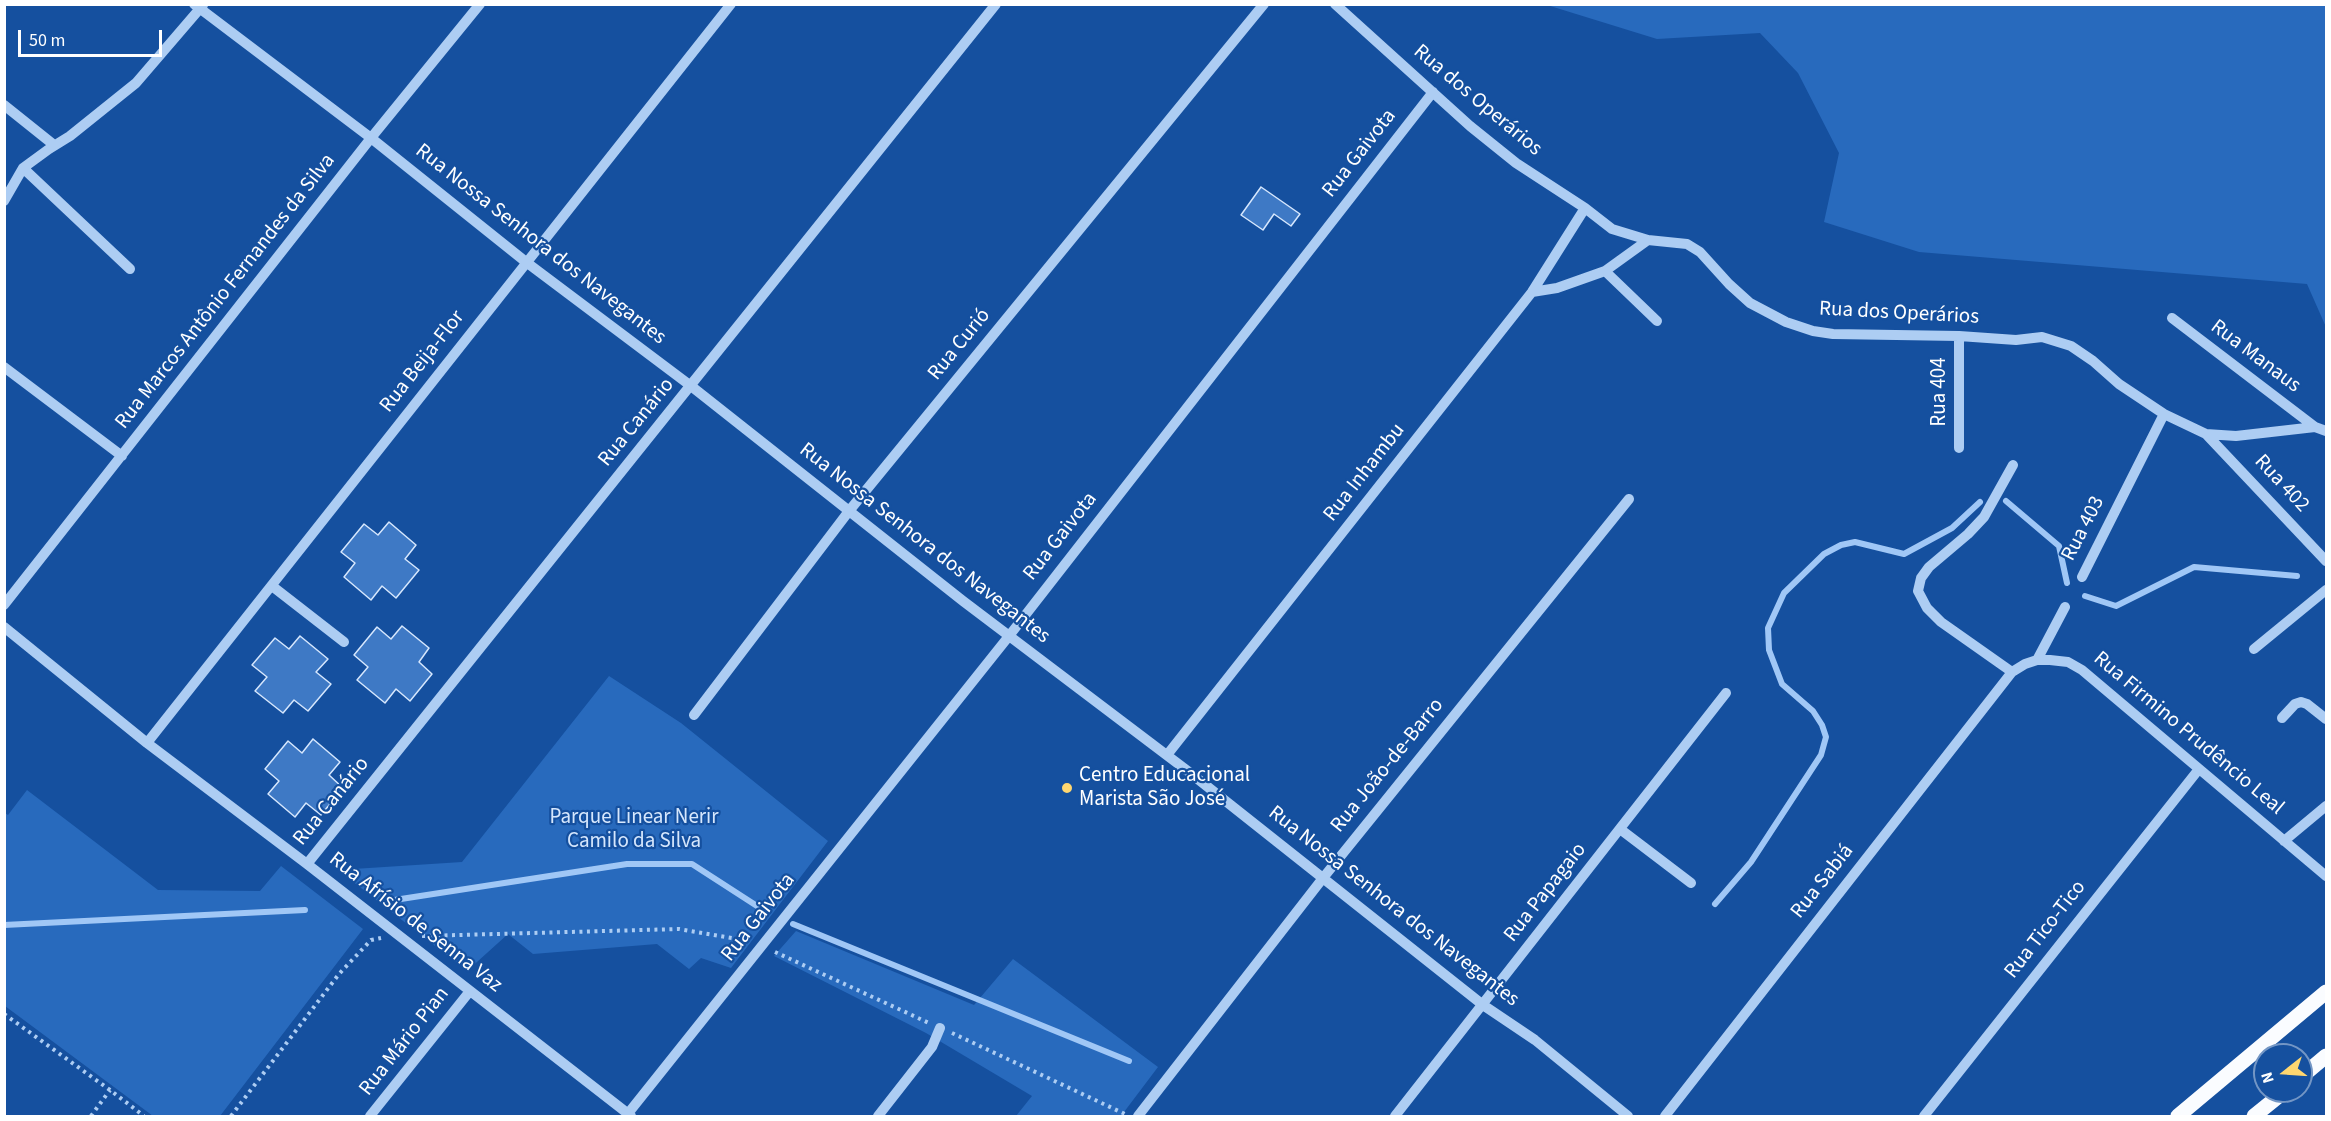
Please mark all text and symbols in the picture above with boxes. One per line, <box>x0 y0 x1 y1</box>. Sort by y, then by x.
scale bar <box>21 18 165 56</box>
text: 50 m <box>29 28 65 53</box>
street label: Rua dos Operários <box>1408 40 1546 162</box>
street label: Rua Gaivota <box>1318 105 1402 203</box>
street label: Rua Nossa Senhora dos Navegantes <box>410 139 670 351</box>
street label: Rua Marcos Antônio Fernandes da Silva <box>111 149 341 435</box>
street label: Rua dos Operários <box>1818 297 1980 331</box>
street label: Rua Curió <box>923 304 997 386</box>
street label: Rua Beija-Flor <box>375 306 471 418</box>
street label: Rua Manaus <box>2205 315 2305 399</box>
street label: Rua 404 <box>1927 357 1953 427</box>
street label: Rua Canário <box>594 374 680 472</box>
street label: Rua Inhambu <box>1319 419 1411 527</box>
street label: Rua Nossa Senhora dos Navegantes <box>794 438 1054 650</box>
street label: Rua 402 <box>2248 450 2314 518</box>
street label: Rua Gaivota <box>1019 488 1103 586</box>
street label: Rua 403 <box>2057 492 2111 566</box>
street label: Rua Firmino Prudêncio Leal <box>2088 647 2288 821</box>
street label: Rua João-de-Barro <box>1326 694 1450 838</box>
street label: Rua Canário <box>289 753 375 851</box>
place label: Centro Educacional Marista São José <box>1079 763 1250 813</box>
marker: Centro Educacional Marista São José <box>1060 781 1074 795</box>
street label: Rua Nossa Senhora dos Navegantes <box>1263 801 1523 1013</box>
park label: Parque Linear Nerir Camilo da Silva <box>549 805 719 855</box>
street label: Rua Papagaio <box>1499 838 1593 948</box>
street label: Rua Sabiá <box>1786 840 1860 924</box>
street label: Rua Afrísio de Senna Vaz <box>323 848 507 998</box>
street label: Rua Gaivota <box>717 869 801 967</box>
street label: Rua Tico-Tico <box>2000 876 2092 984</box>
street label: Rua Mário Pian <box>355 983 455 1101</box>
north arrow <box>2253 1043 2313 1103</box>
text: N <box>2256 1069 2280 1086</box>

